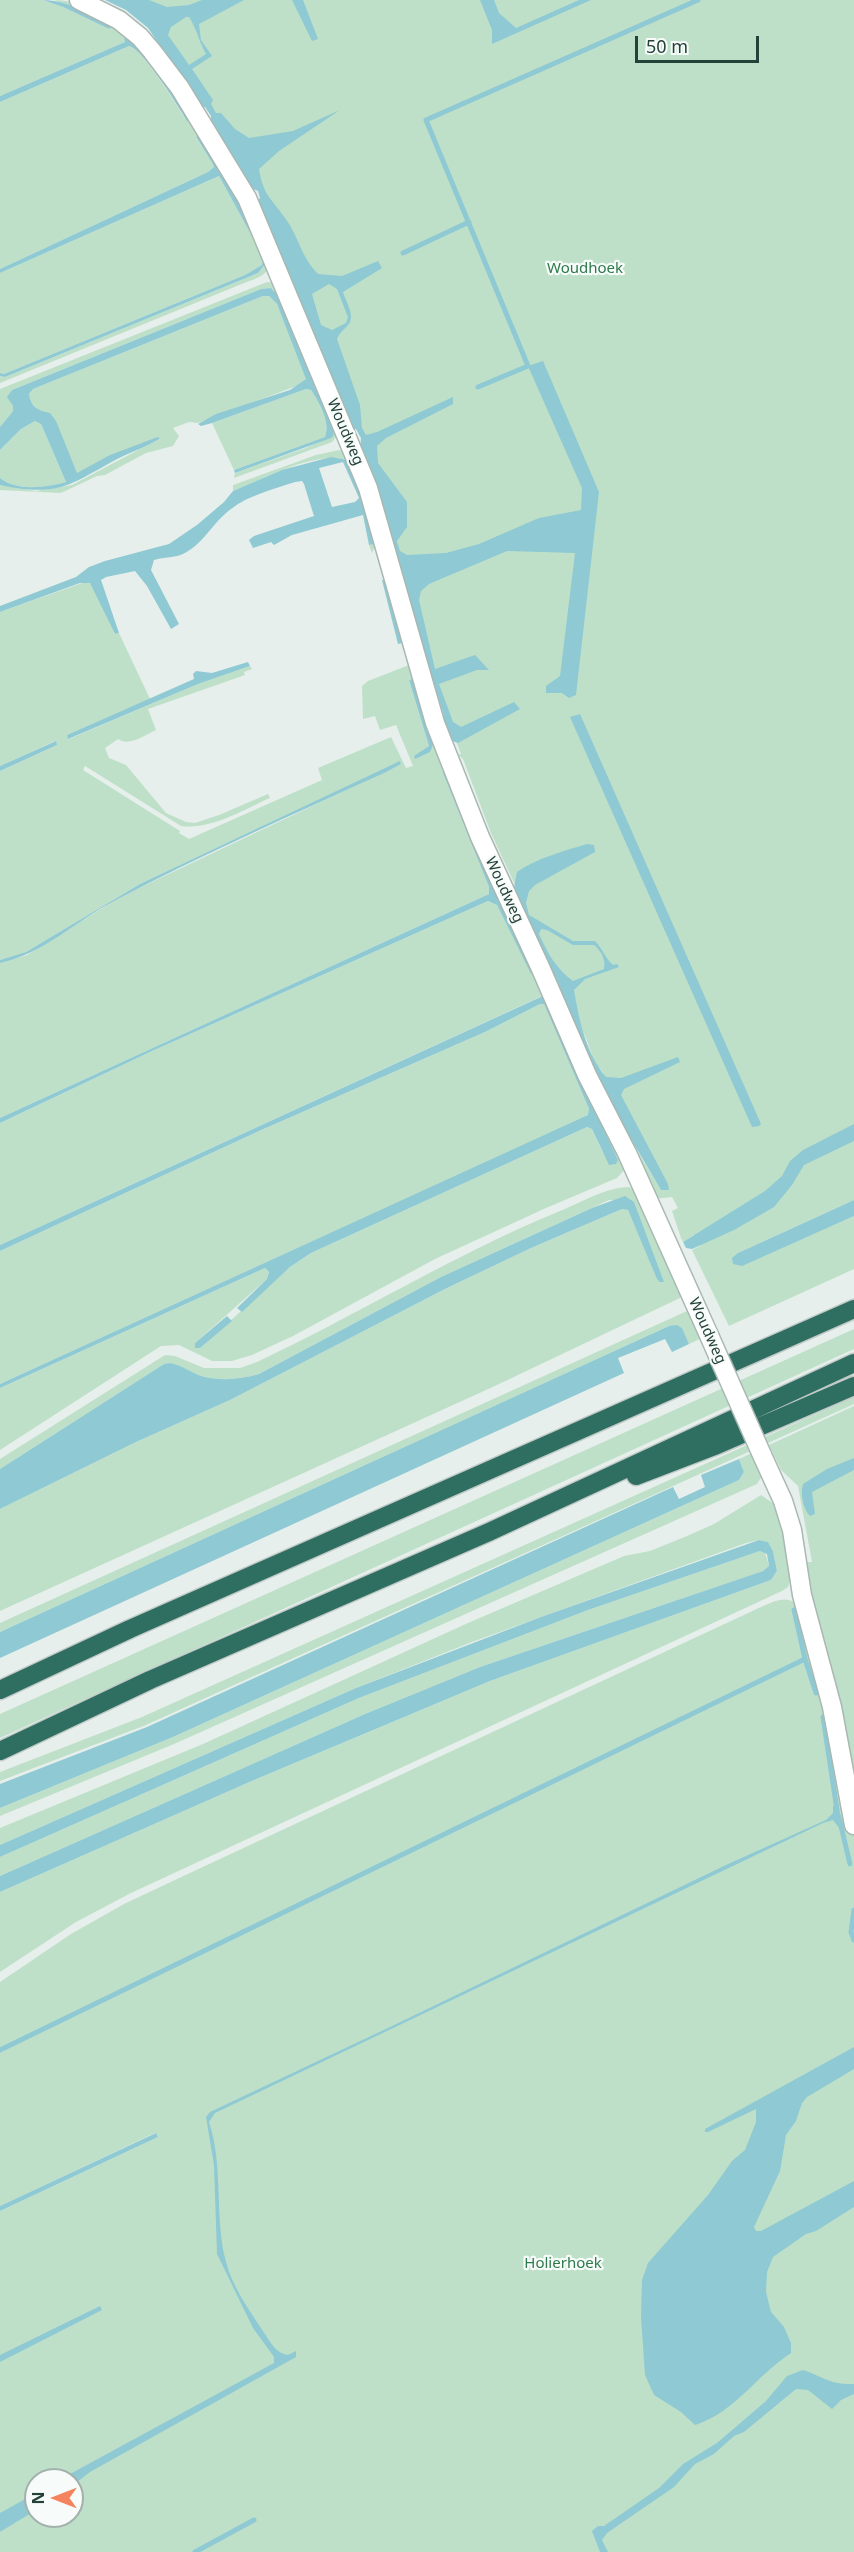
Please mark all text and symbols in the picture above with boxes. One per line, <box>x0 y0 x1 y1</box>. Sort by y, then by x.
scale bar <box>638 24 762 62</box>
text: 50 m <box>646 34 688 58</box>
park label: Woudhoek <box>547 260 623 278</box>
street label: Woudweg <box>323 396 367 468</box>
street label: Woudweg <box>481 854 527 926</box>
street label: Woudweg <box>684 1295 730 1367</box>
park label: Holierhoek <box>524 2255 602 2273</box>
north arrow <box>24 2468 84 2528</box>
text: N <box>27 2492 49 2505</box>

